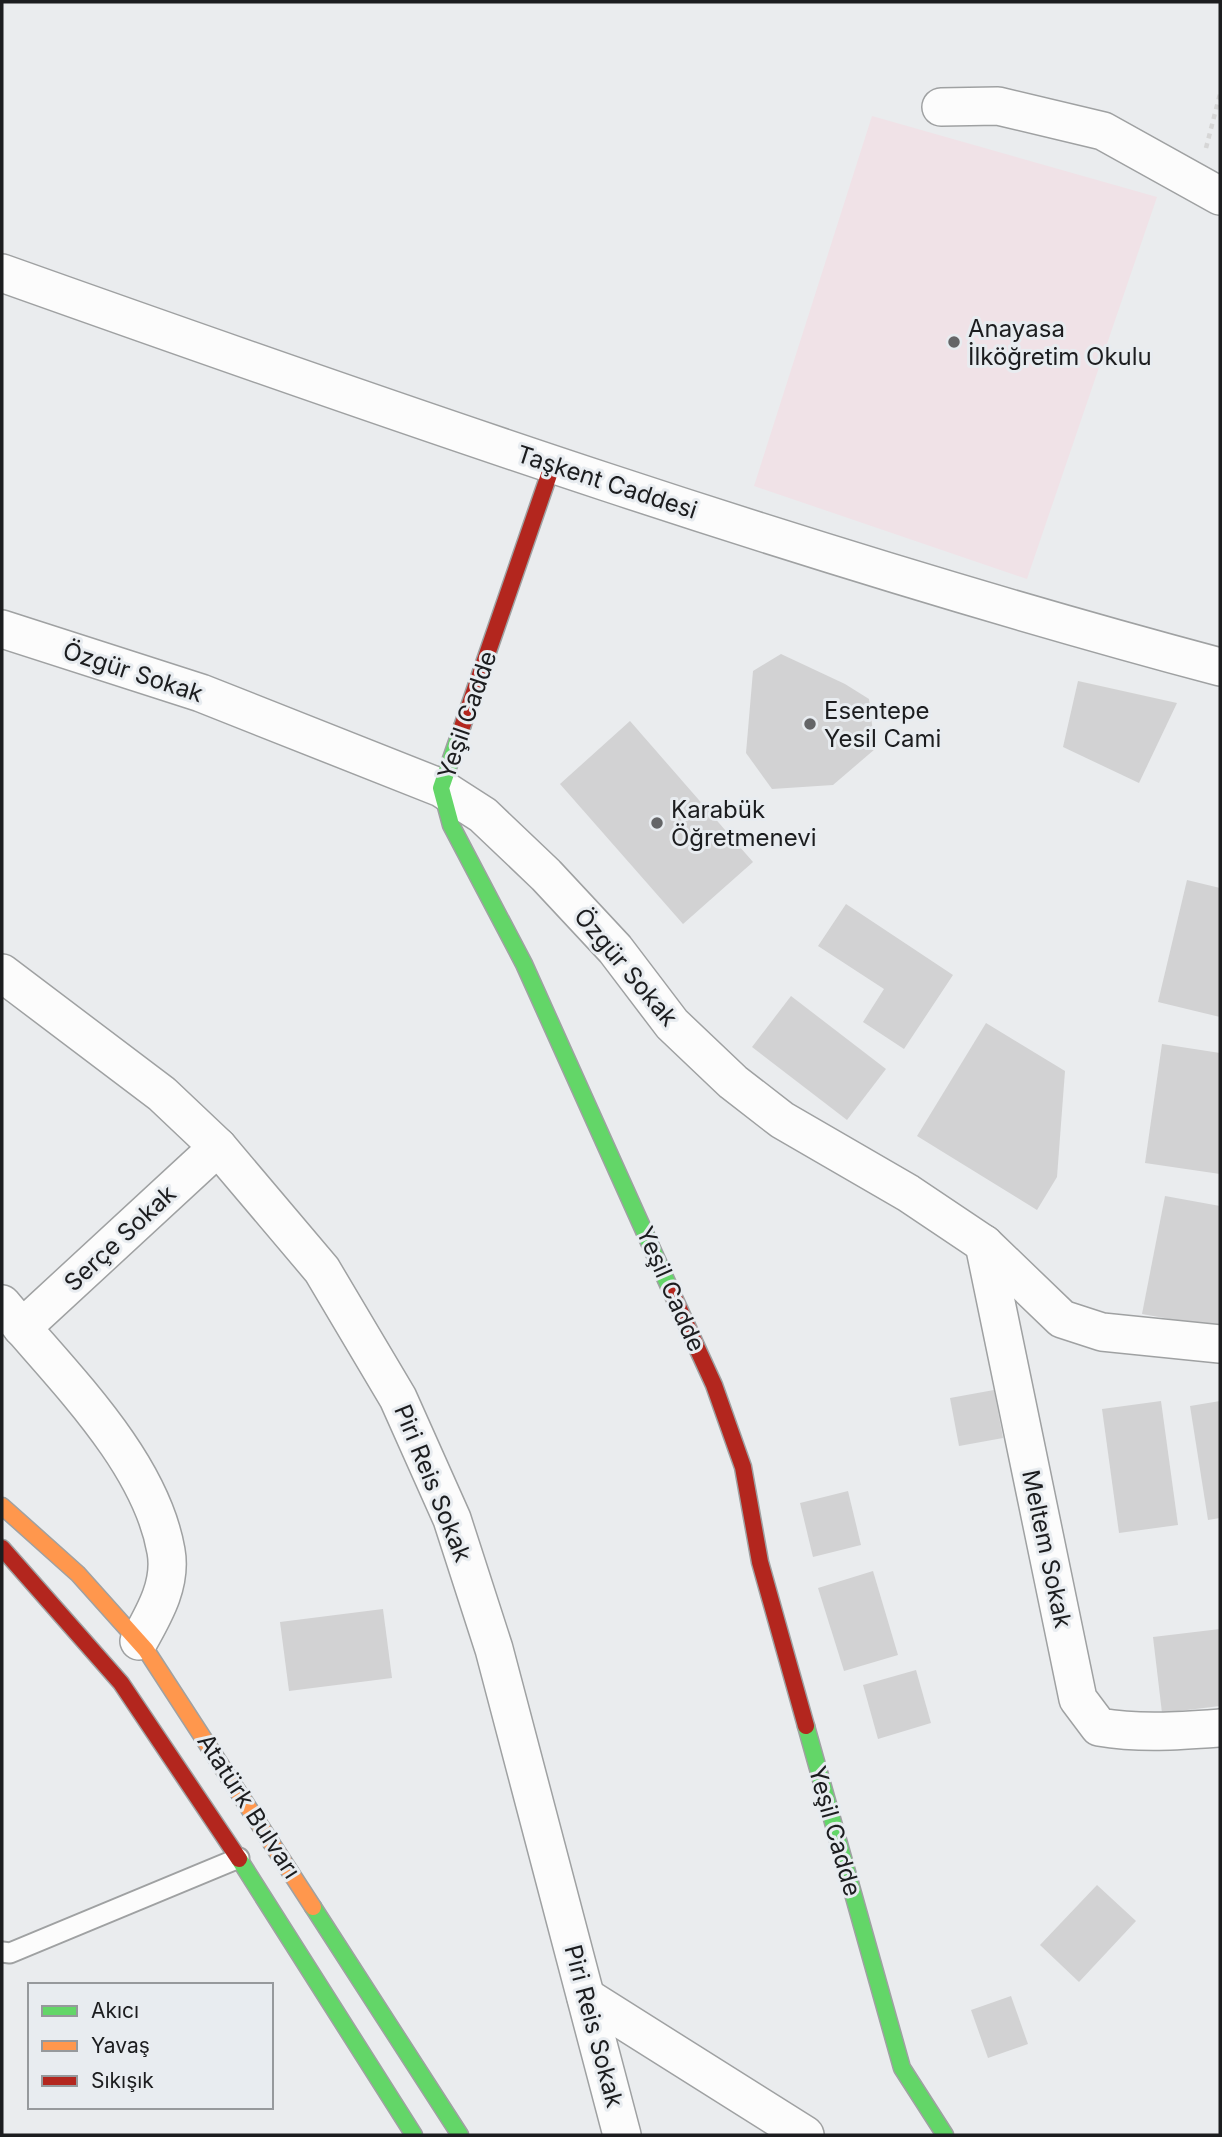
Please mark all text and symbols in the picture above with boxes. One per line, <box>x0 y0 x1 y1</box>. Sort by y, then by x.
place label: Anayasa İlköğretim Okulu <box>968 314 1152 371</box>
marker: Anayasa İlköğretim Okulu <box>946 334 962 350</box>
street label: Taşkent Caddesi <box>513 439 701 525</box>
street label: Özgür Sokak <box>59 636 207 708</box>
street label: Yeşil Cadde <box>431 647 503 783</box>
place label: Esentepe Yesil Cami <box>824 696 941 753</box>
marker: Esentepe Yesil Cami <box>802 716 818 732</box>
place label: Karabük Öğretmenevi <box>671 795 817 852</box>
marker: Karabük Öğretmenevi <box>649 815 665 831</box>
street label: Özgür Sokak <box>568 902 684 1032</box>
street label: Serçe Sokak <box>58 1179 182 1297</box>
street label: Yeşil Cadde <box>631 1222 711 1356</box>
street label: Piri Reis Sokak <box>388 1400 478 1566</box>
street label: Meltem Sokak <box>1016 1467 1078 1631</box>
street label: Atatürk Bulvarı <box>191 1728 307 1884</box>
street label: Yeşil Cadde <box>803 1763 867 1899</box>
street label: Piri Reis Sokak <box>558 1942 630 2110</box>
legend <box>28 1983 273 2109</box>
text: Akıcı <box>91 1998 139 2023</box>
text: Yavaş <box>91 2033 150 2058</box>
text: Sıkışık <box>91 2068 154 2093</box>

